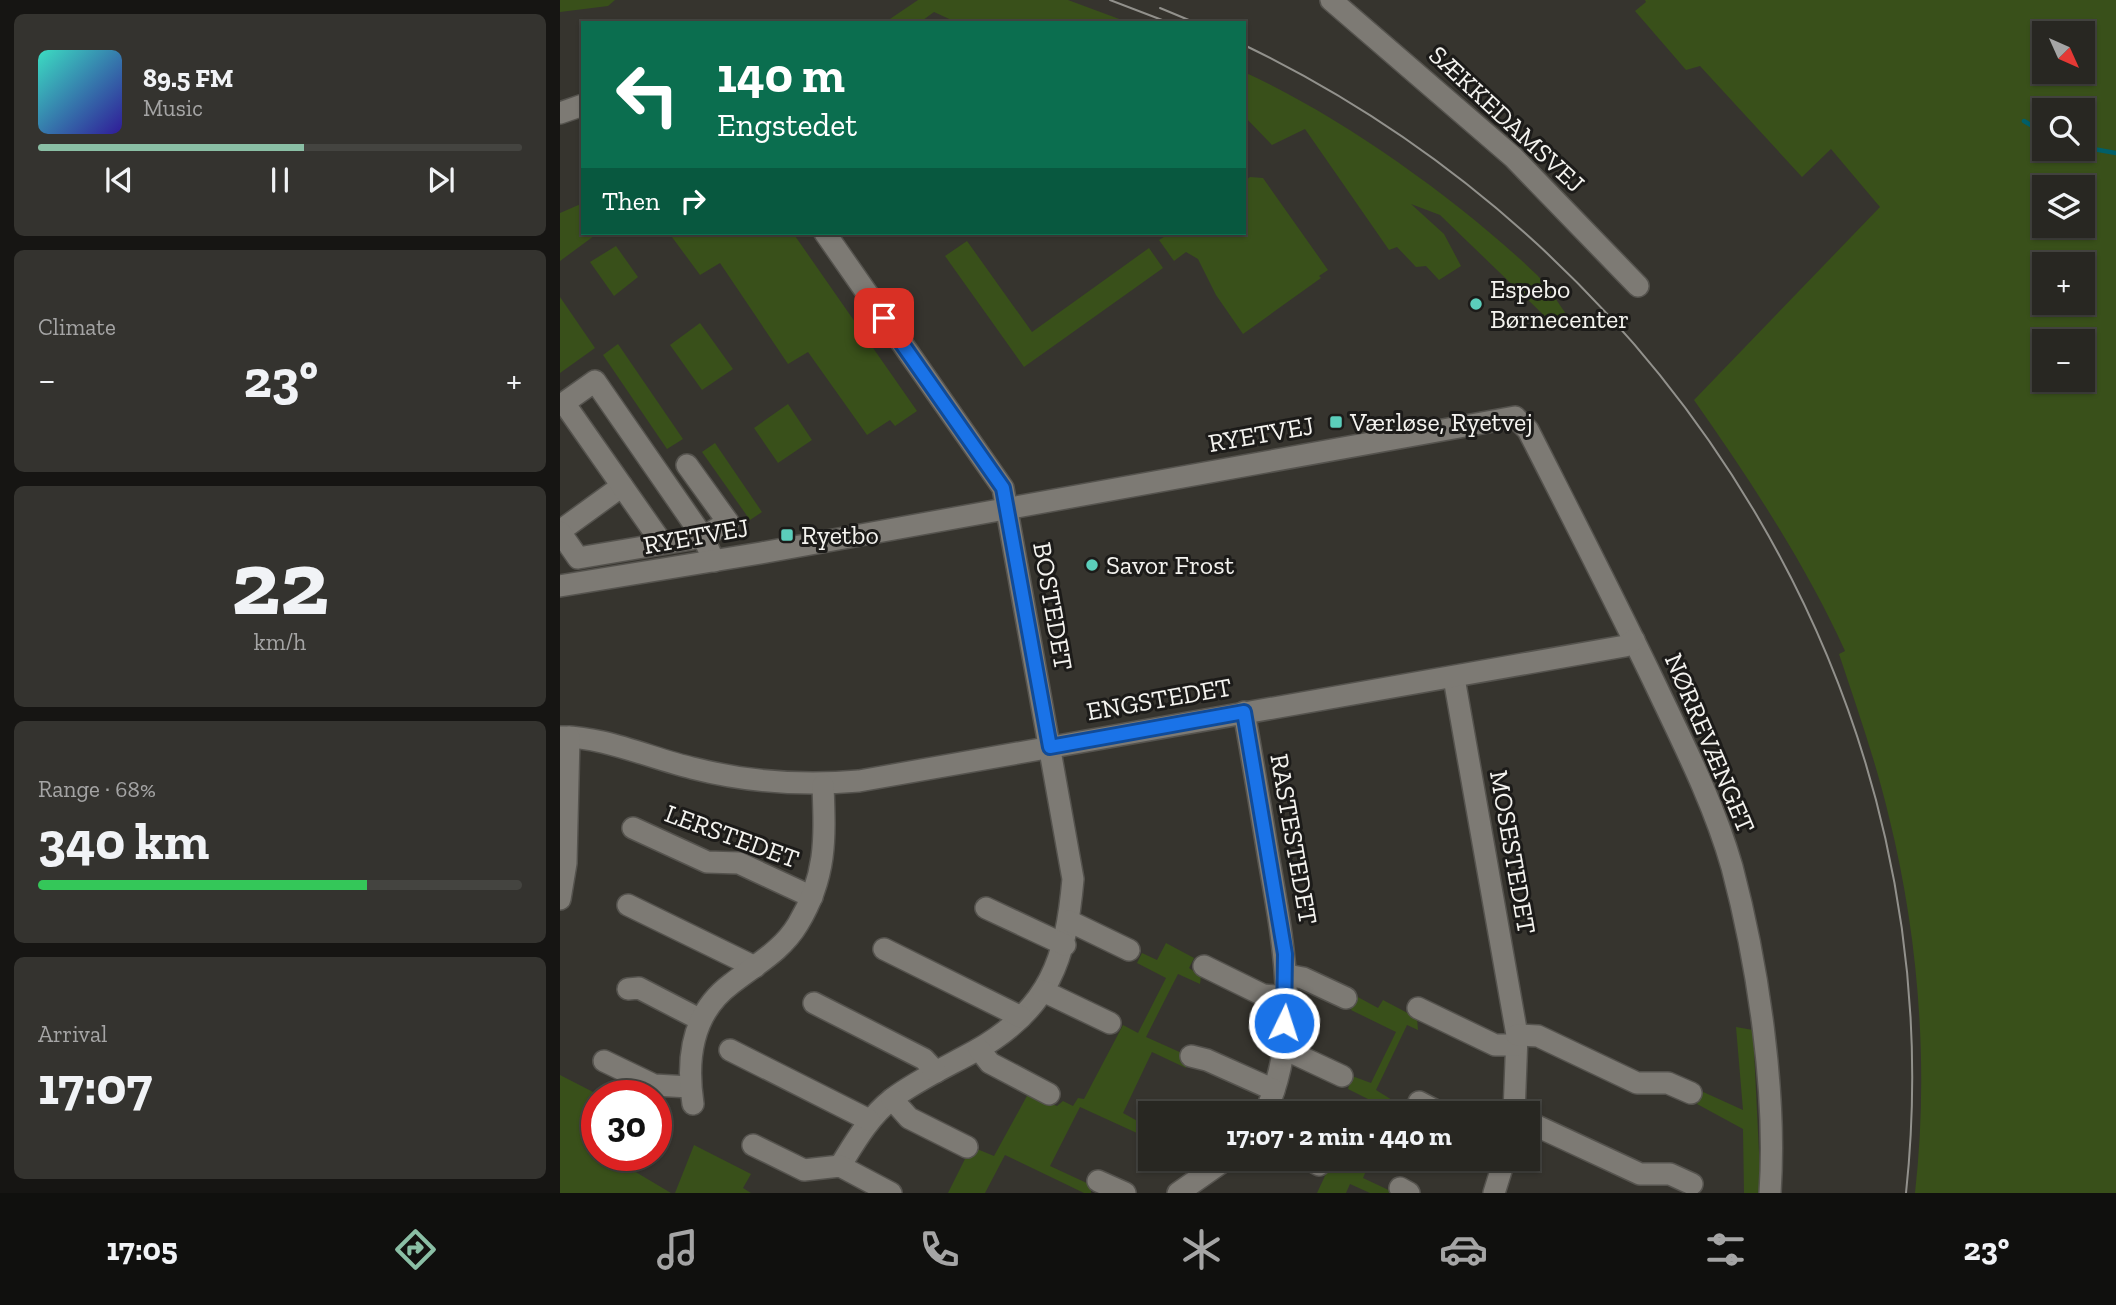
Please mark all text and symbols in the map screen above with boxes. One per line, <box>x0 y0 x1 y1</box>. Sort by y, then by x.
north arrow <box>2032 21 2095 84</box>
map controls <box>2032 21 2095 392</box>
street label: SÆKKEDAMSVEJ <box>1423 39 1591 199</box>
text: 140 m <box>717 46 845 105</box>
icon: left <box>602 49 693 140</box>
text: 89.5 FM <box>143 62 233 94</box>
text: Music <box>143 94 203 122</box>
button: search <box>2032 98 2095 161</box>
text: Engstedet <box>717 106 857 144</box>
icon: previous <box>100 161 138 199</box>
icon: pause <box>261 161 299 199</box>
icon: next <box>422 161 460 199</box>
button: layers <box>2032 175 2095 238</box>
icon: right <box>674 182 712 220</box>
text: Then <box>602 185 660 217</box>
button: + <box>2032 252 2095 315</box>
place label: Espebo Børnecenter <box>1490 273 1629 335</box>
pin <box>854 288 914 348</box>
marker: Espebo Børnecenter <box>1468 296 1484 312</box>
icon: arrive <box>865 299 903 337</box>
text: Climate <box>38 313 116 341</box>
button: − <box>2032 329 2095 392</box>
text: 23° <box>244 348 318 410</box>
text: − <box>38 357 56 403</box>
text: + <box>506 357 522 403</box>
place label: Værløse, Ryetvej <box>1349 406 1533 438</box>
street label: RYETVEJ <box>1206 409 1316 459</box>
marker: Værløse, Ryetvej <box>1328 414 1344 430</box>
street label: RYETVEJ <box>641 511 751 561</box>
place label: Ryetbo <box>801 519 879 551</box>
marker: Ryetbo <box>779 527 795 543</box>
text: 22 <box>231 528 329 637</box>
street label: BOSTEDET <box>1026 540 1080 672</box>
place label: Savor Frost <box>1106 549 1235 581</box>
marker: Savor Frost <box>1084 557 1100 573</box>
text: km/h <box>254 628 306 656</box>
street label: NØRREVÆNGET <box>1658 648 1762 838</box>
street label: ENGSTEDET <box>1084 670 1234 728</box>
street label: RASTESTEDET <box>1263 751 1325 927</box>
street label: MOSESTEDET <box>1483 768 1543 936</box>
text: Range · 68% <box>38 775 156 803</box>
street label: LERSTEDET <box>661 797 803 875</box>
text: 340 km <box>38 810 209 872</box>
position arrow <box>1247 986 1321 1060</box>
text: Arrival <box>38 1020 107 1048</box>
text: 17:07 <box>38 1055 152 1117</box>
speed limit sign: 30 <box>581 1080 672 1171</box>
text: 17:07 · 2 min · 440 m <box>1226 1120 1452 1152</box>
icon: directions <box>391 1225 440 1274</box>
icon: music <box>653 1225 702 1274</box>
icon: phone <box>915 1225 964 1274</box>
icon: climate <box>1177 1225 1226 1274</box>
icon: car <box>1439 1225 1488 1274</box>
icon: filters <box>1701 1225 1750 1274</box>
text: 17:05 <box>107 1230 178 1268</box>
text: 23° <box>1964 1230 2009 1268</box>

